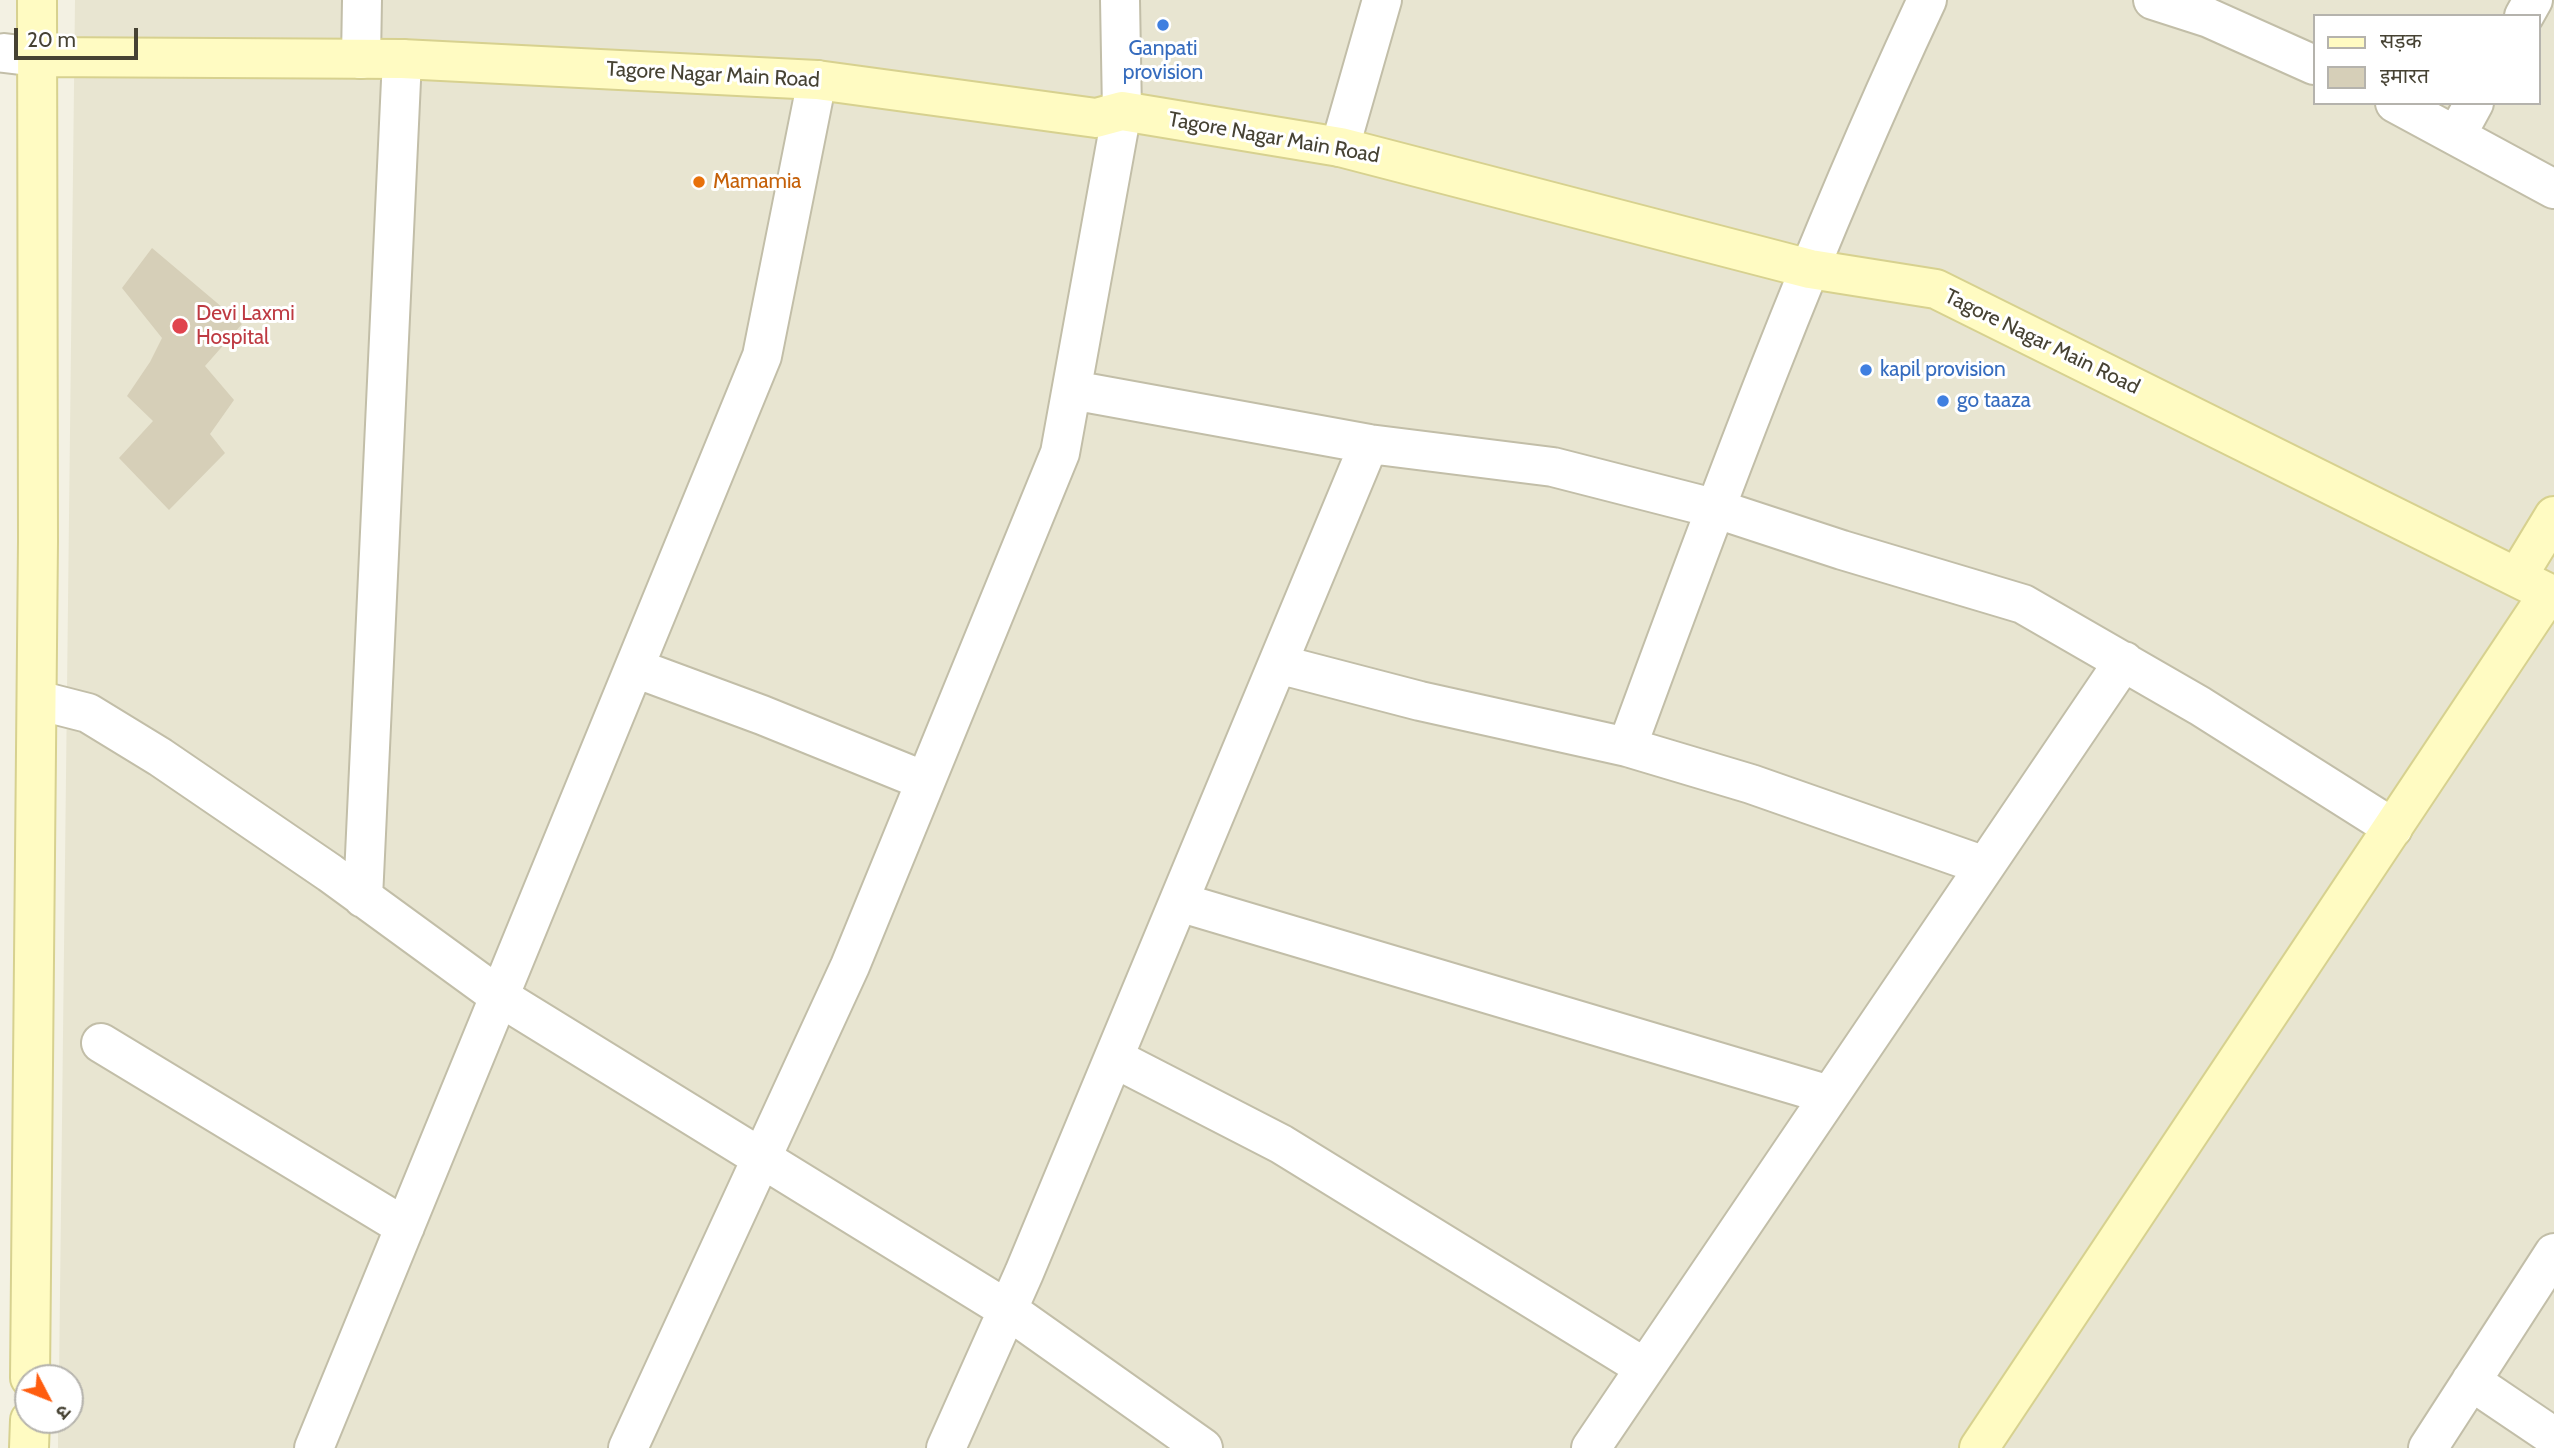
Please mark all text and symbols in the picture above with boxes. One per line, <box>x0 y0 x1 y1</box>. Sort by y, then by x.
scale bar <box>18 14 142 58</box>
legend <box>2312 14 2540 105</box>
marker: Ganpati provision <box>1155 17 1171 33</box>
text: 20 m <box>27 27 76 52</box>
text: सड़क <box>2380 28 2422 53</box>
place label: Ganpati provision <box>1123 36 1203 86</box>
street label: Tagore Nagar Main Road <box>606 57 820 93</box>
text: इमारत <box>2380 63 2429 88</box>
street label: Tagore Nagar Main Road <box>1167 107 1381 169</box>
place label: Mamamia <box>713 169 801 195</box>
marker: Mamamia <box>691 174 707 190</box>
street label: Tagore Nagar Main Road <box>1940 284 2144 400</box>
place label: Devi Laxmi Hospital <box>196 301 295 351</box>
marker: Devi Laxmi Hospital <box>170 316 190 336</box>
place label: kapil provision <box>1880 357 2006 383</box>
marker: kapil provision <box>1858 362 1874 378</box>
place label: go taaza <box>1957 388 2031 414</box>
marker: go taaza <box>1935 393 1951 409</box>
north arrow <box>14 1364 84 1434</box>
text: उ <box>51 1400 76 1424</box>

